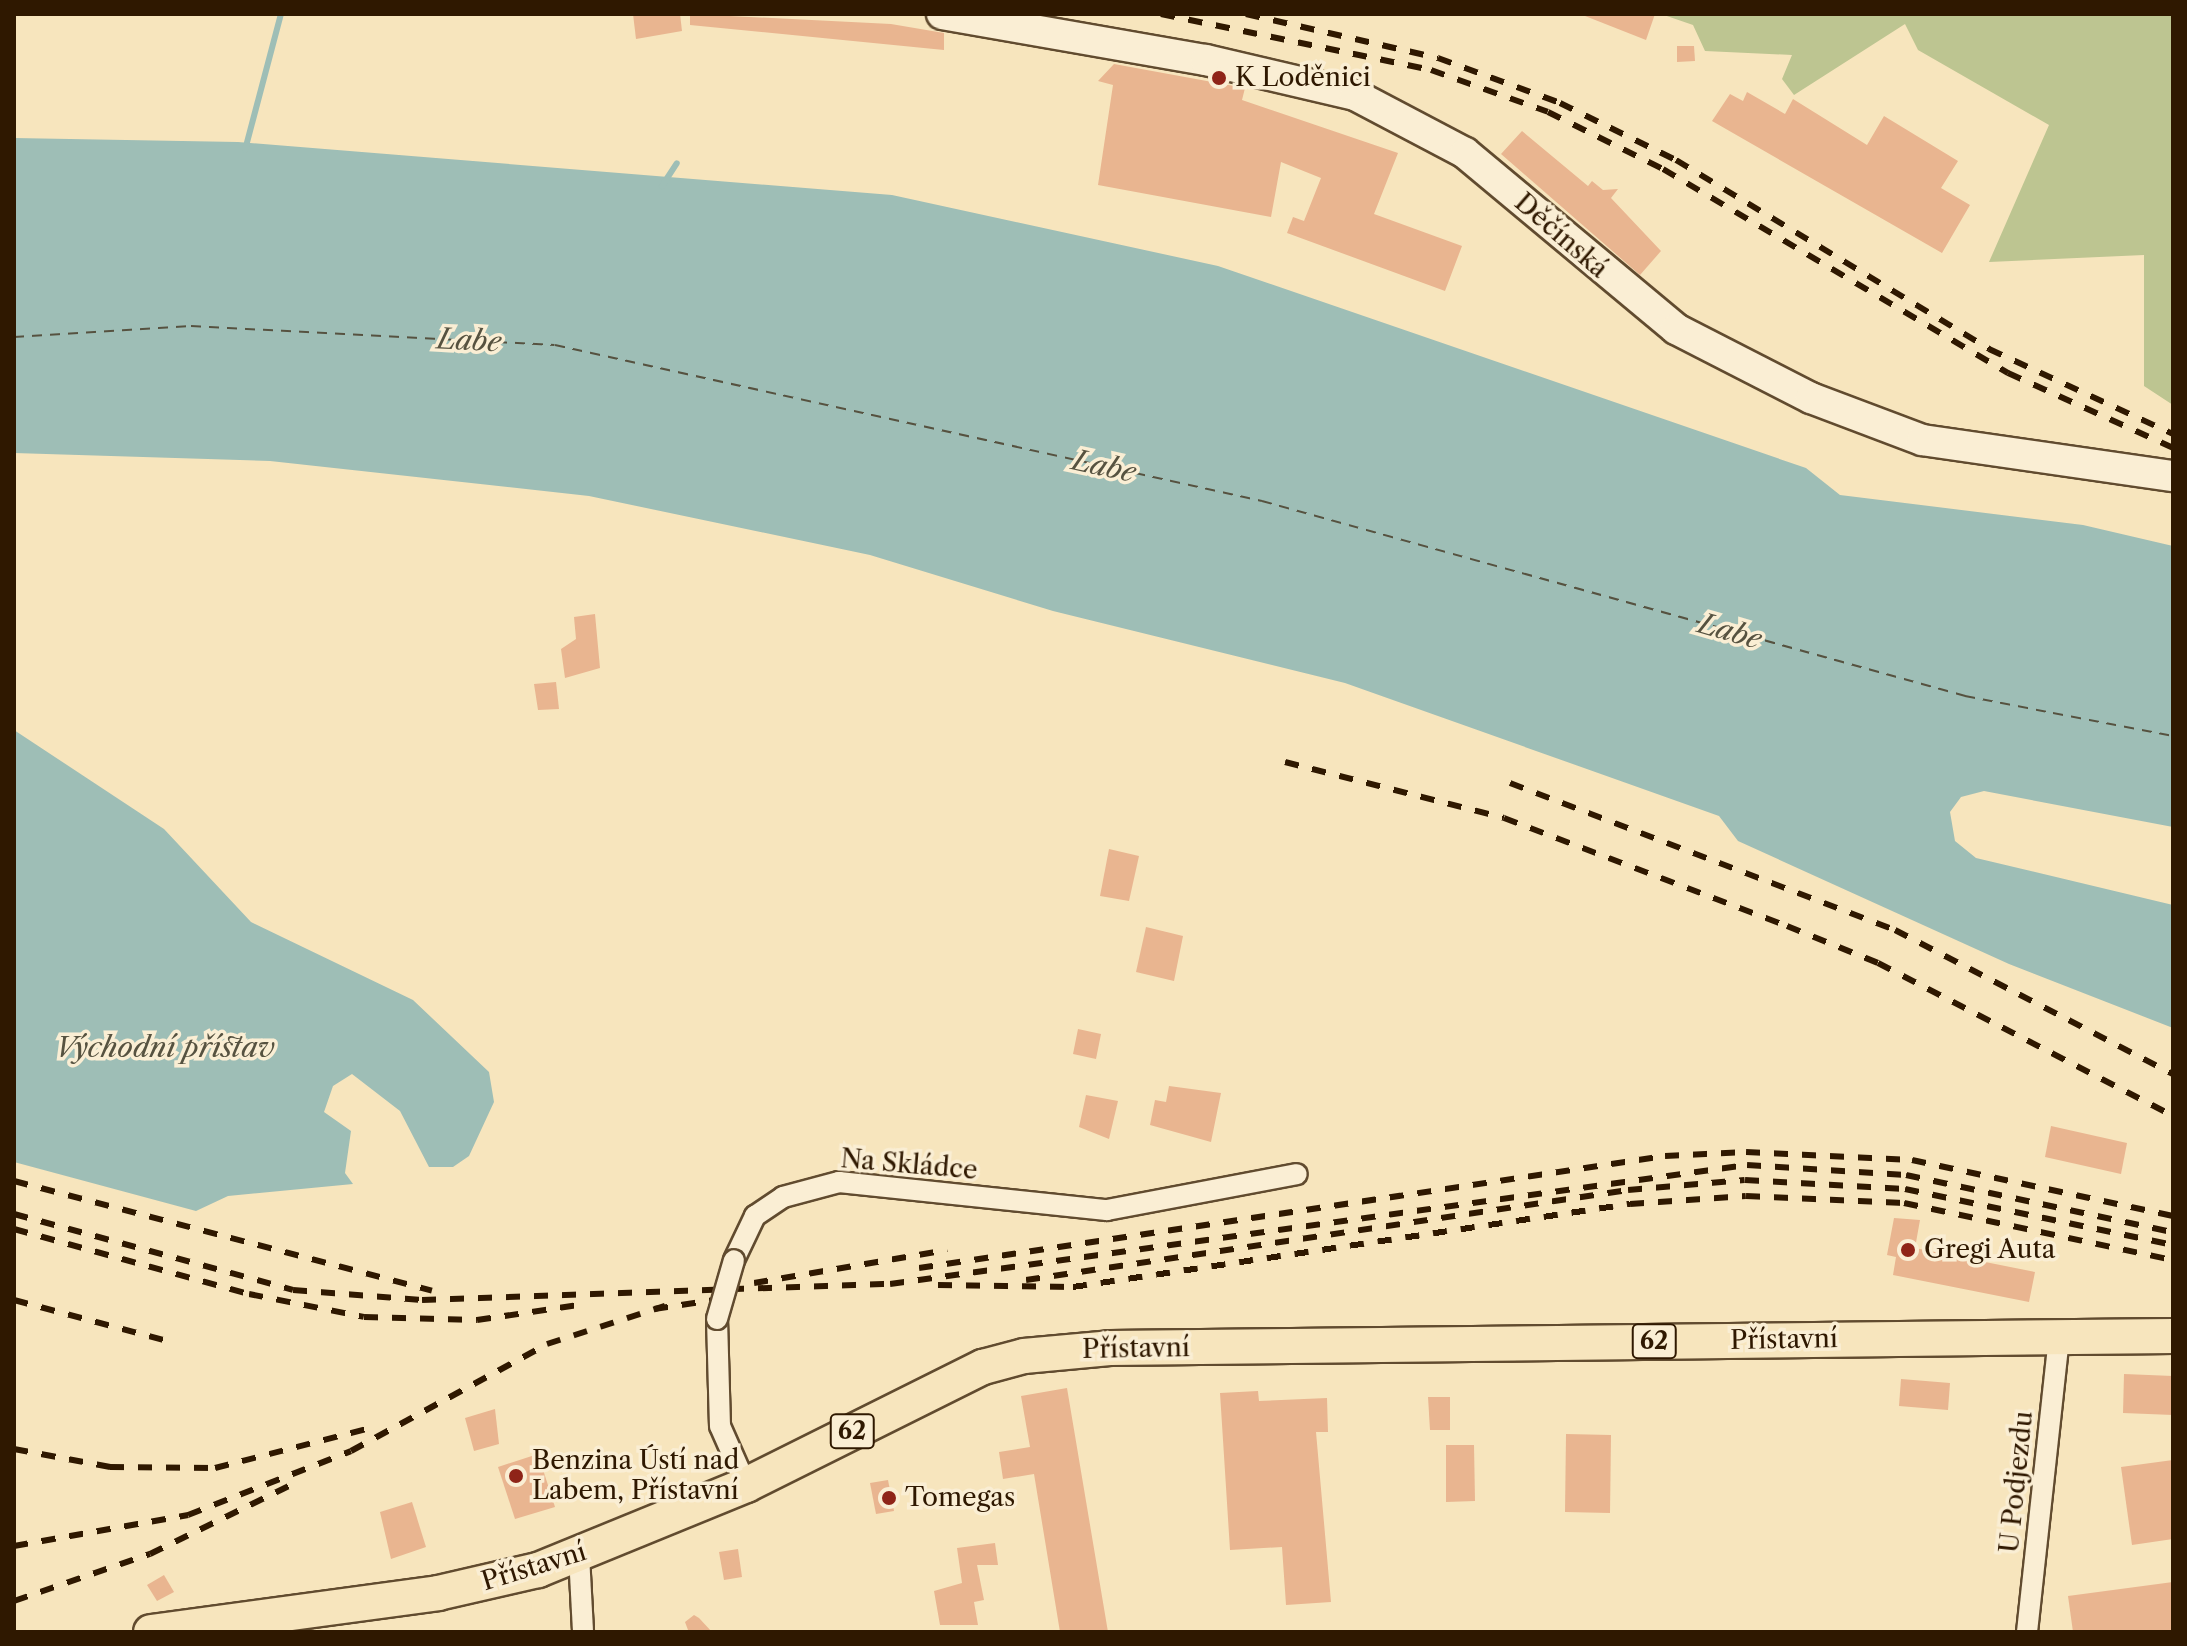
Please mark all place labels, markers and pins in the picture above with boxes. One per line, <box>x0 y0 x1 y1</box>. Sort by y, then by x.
place label: K Loděnici <box>1235 62 1371 94</box>
marker: K Loděnici <box>1210 69 1228 87</box>
place label: Gregi Auta <box>1924 1234 2056 1266</box>
marker: Gregi Auta <box>1899 1241 1917 1259</box>
place label: Benzina Ústí nad Labem, Přístavní <box>532 1445 740 1506</box>
marker: Benzina Ústí nad Labem, Přístavní <box>507 1467 525 1485</box>
place label: Tomegas <box>905 1482 1015 1514</box>
marker: Tomegas <box>880 1489 898 1507</box>

